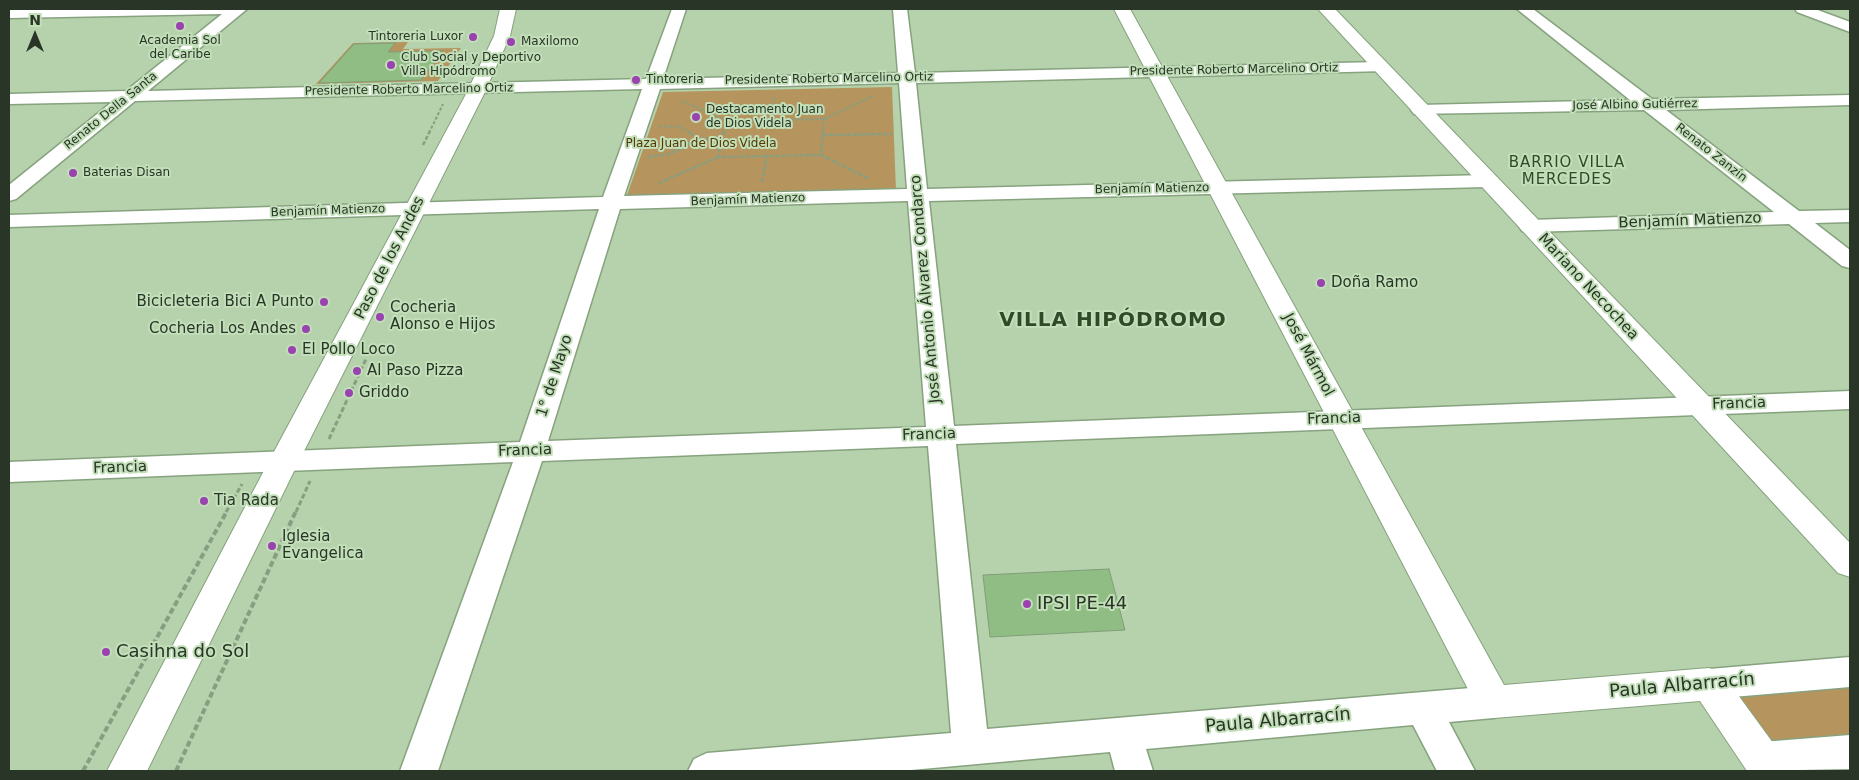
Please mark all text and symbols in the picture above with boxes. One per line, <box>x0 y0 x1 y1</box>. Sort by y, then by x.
north arrow <box>10 10 60 60</box>
text: N <box>29 12 41 28</box>
marker: Academia Sol del Caribe <box>174 20 186 32</box>
place label: Tintoreria Luxor <box>368 30 463 44</box>
marker: Tintoreria Luxor <box>467 31 479 43</box>
place label: Academia Sol del Caribe <box>139 34 221 62</box>
place label: Maxilomo <box>521 35 579 49</box>
marker: Maxilomo <box>505 36 517 48</box>
place label: Club Social y Deportivo Villa Hipódromo <box>401 51 541 79</box>
marker: Club Social y Deportivo Villa Hipódromo <box>385 59 397 71</box>
street label: Presidente Roberto Marcelino Ortiz <box>1130 61 1338 79</box>
street label: Renato Della Santa <box>62 69 160 153</box>
street label: Presidente Roberto Marcelino Ortiz <box>725 70 933 88</box>
place label: Tintoreria <box>646 73 704 87</box>
marker: Tintoreria <box>630 74 642 86</box>
street label: Presidente Roberto Marcelino Ortiz <box>305 81 513 99</box>
street label: José Albino Gutiérrez <box>1572 97 1698 113</box>
place label: Destacamento Juan de Dios Videla <box>706 103 824 131</box>
marker: Destacamento Juan de Dios Videla <box>690 111 702 123</box>
street label: Renato Zanzín <box>1673 121 1749 185</box>
park label: Plaza Juan de Dios Videla <box>625 137 777 151</box>
district label: BARRIO VILLA MERCEDES <box>1507 154 1627 189</box>
place label: Baterias Disan <box>83 166 170 180</box>
marker: Baterias Disan <box>67 167 79 179</box>
street label: José Antonio Álvarez Condarco <box>907 174 945 404</box>
street label: Benjamín Matienzo <box>1095 181 1209 197</box>
street label: Benjamín Matienzo <box>690 191 806 209</box>
street label: Paso de los Andes <box>351 194 429 322</box>
street label: Benjamín Matienzo <box>270 202 386 220</box>
street label: Benjamín Matienzo <box>1618 210 1762 232</box>
street label: Mariano Necochea <box>1534 230 1642 344</box>
place label: Doña Ramo <box>1331 274 1418 292</box>
marker: Doña Ramo <box>1315 277 1327 289</box>
place label: Bicicleteria Bici A Punto <box>137 293 314 311</box>
marker: Bicicleteria Bici A Punto <box>318 296 330 308</box>
place label: Cocheria Alonso e Hijos <box>390 299 495 334</box>
district label: VILLA HIPÓDROMO <box>997 309 1229 333</box>
street label: José Mármol <box>1279 310 1337 400</box>
marker: Cocheria Alonso e Hijos <box>374 311 386 323</box>
place label: Cocheria Los Andes <box>149 320 296 338</box>
marker: Cocheria Los Andes <box>300 323 312 335</box>
street label: 1° de Mayo <box>533 333 577 419</box>
place label: El Pollo Loco <box>302 341 395 359</box>
marker: El Pollo Loco <box>286 344 298 356</box>
place label: Al Paso Pizza <box>367 362 463 380</box>
marker: Al Paso Pizza <box>351 365 363 377</box>
place label: Griddo <box>359 384 409 402</box>
marker: Griddo <box>343 387 355 399</box>
street label: Francia <box>1712 394 1766 414</box>
street label: Francia <box>1307 409 1361 429</box>
street label: Francia <box>902 425 956 445</box>
street label: Francia <box>498 441 552 461</box>
street label: Francia <box>93 458 147 478</box>
place label: Tia Rada <box>214 492 279 510</box>
marker: Tia Rada <box>198 495 210 507</box>
place label: Iglesia Evangelica <box>282 528 364 563</box>
marker: Iglesia Evangelica <box>266 540 278 552</box>
place label: IPSI PE-44 <box>1037 593 1127 615</box>
marker: IPSI PE-44 <box>1021 598 1033 610</box>
place label: Casihna do Sol <box>116 641 249 663</box>
marker: Casihna do Sol <box>100 646 112 658</box>
street label: Paula Albarracín <box>1608 669 1756 703</box>
street label: Paula Albarracín <box>1204 704 1352 738</box>

